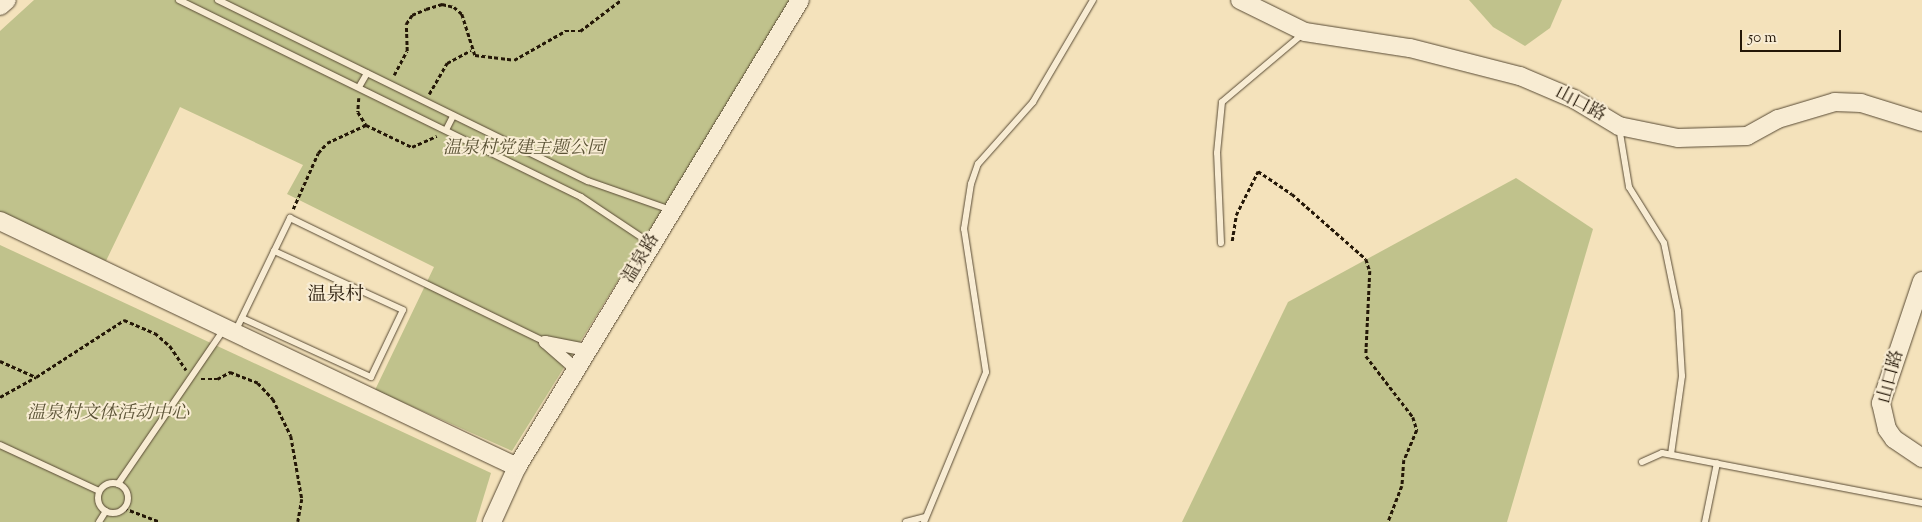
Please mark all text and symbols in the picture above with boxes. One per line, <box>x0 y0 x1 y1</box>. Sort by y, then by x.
scale bar <box>1742 20 1843 52</box>
text: 50 m <box>1748 28 1777 49</box>
street label: 山口路 <box>1551 83 1609 127</box>
park label: 温泉村党建主题公园 <box>443 138 605 160</box>
street label: 温泉路 <box>619 230 665 288</box>
district label: 温泉村 <box>308 285 364 307</box>
street label: 山口路 <box>1875 348 1909 406</box>
park label: 温泉村文体活动中心 <box>27 403 189 425</box>

